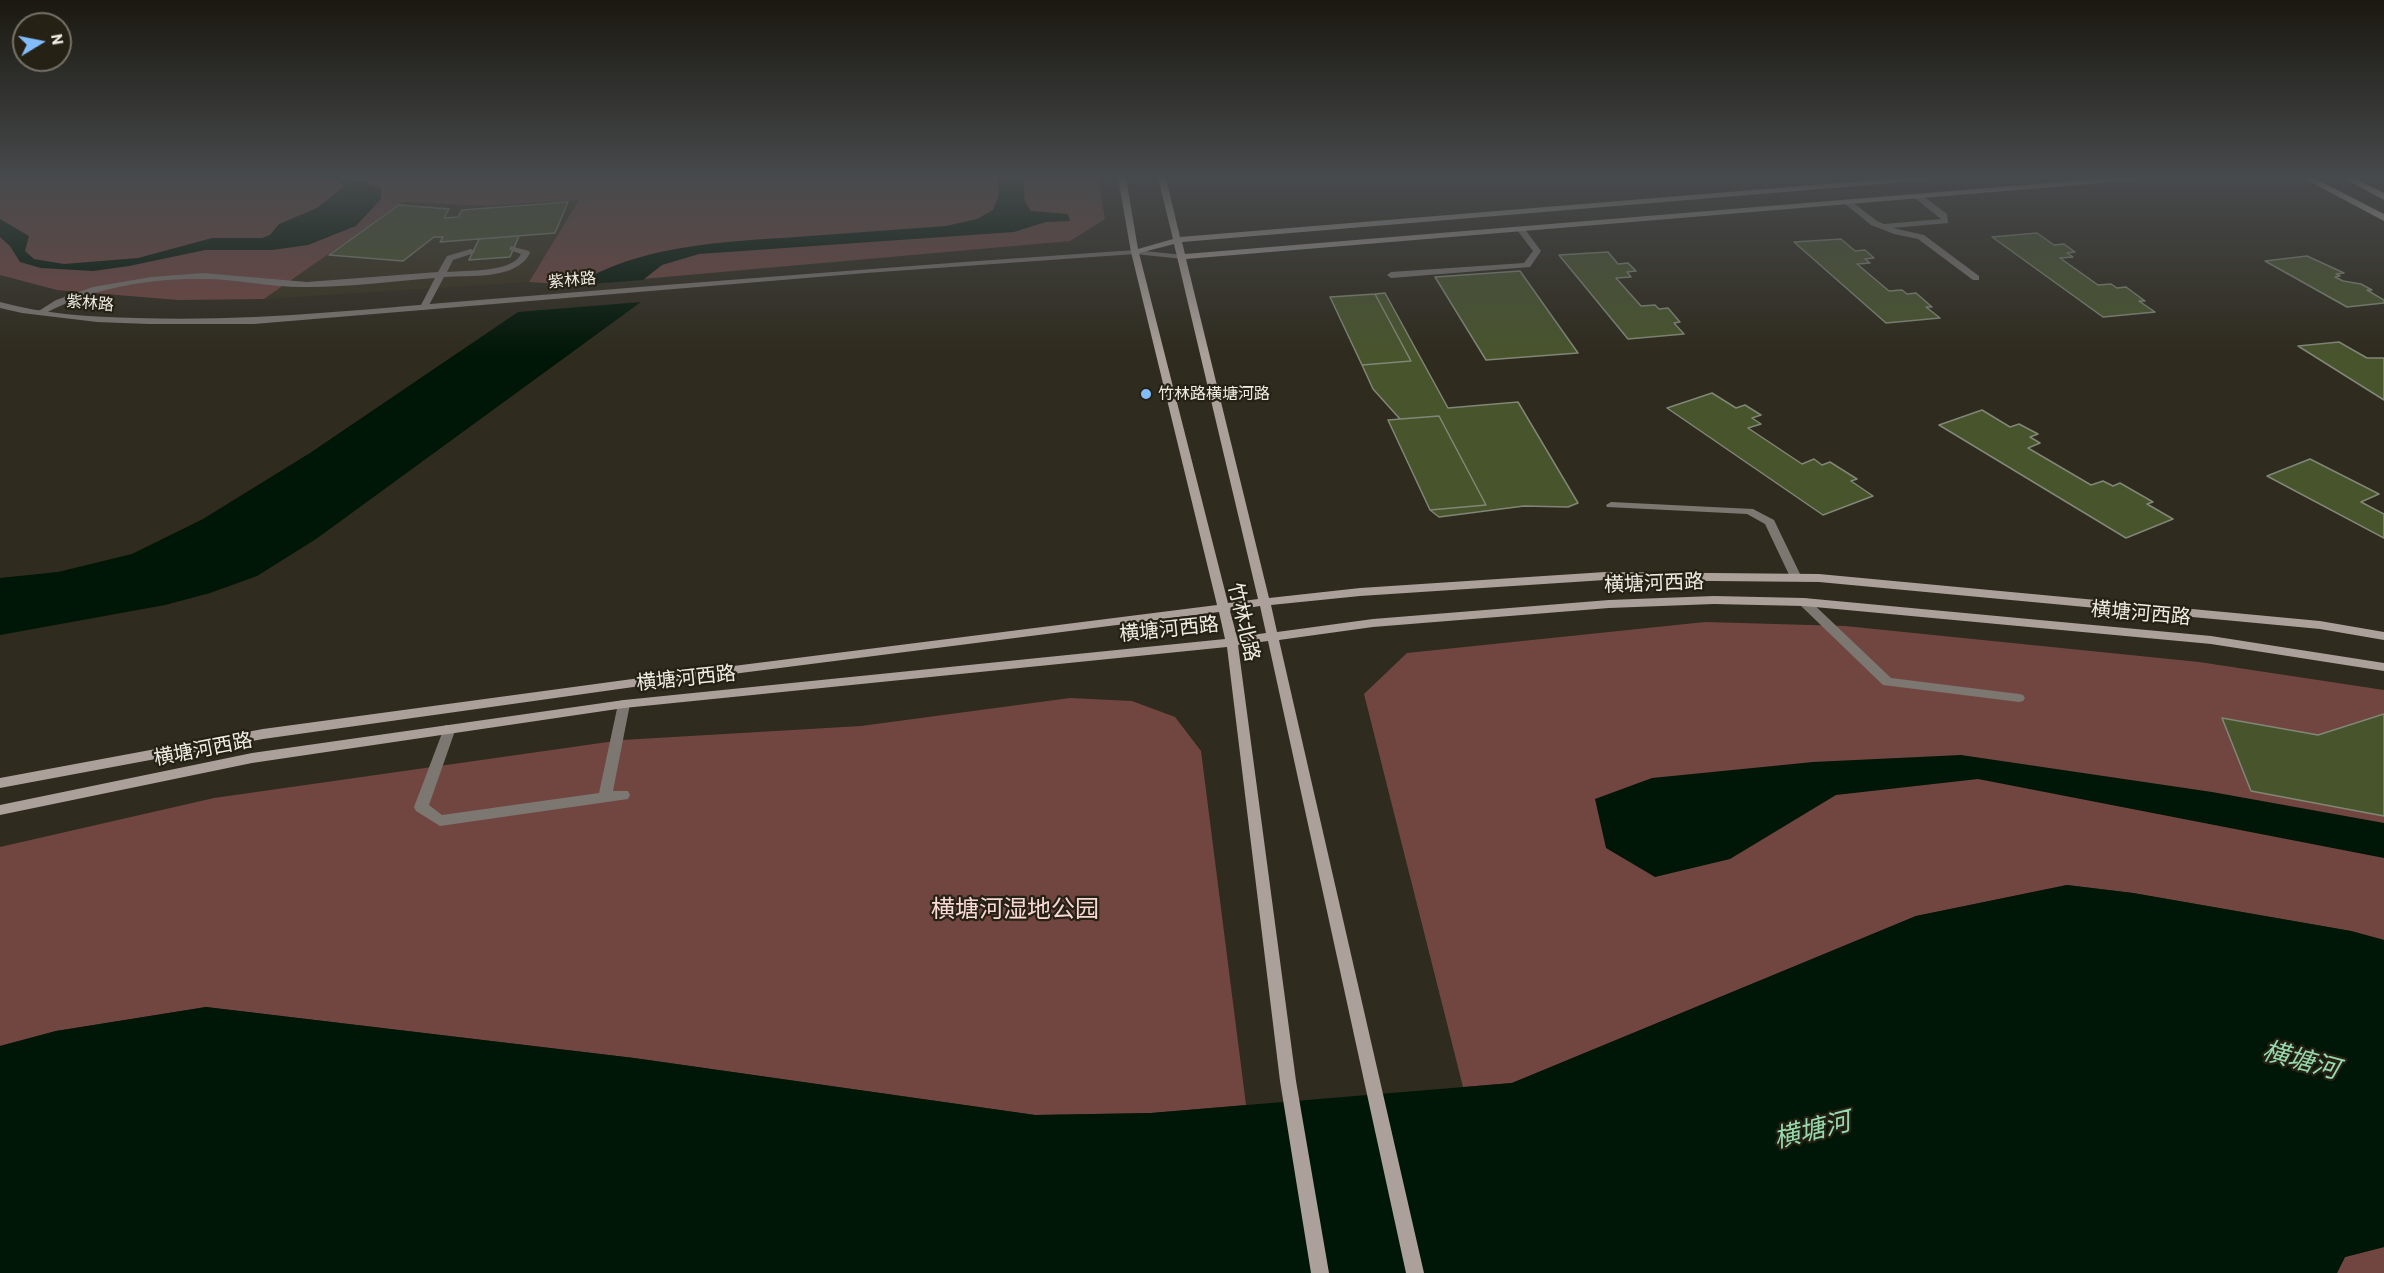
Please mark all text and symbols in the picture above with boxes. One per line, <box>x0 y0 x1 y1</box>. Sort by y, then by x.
north arrow <box>12 12 72 72</box>
text: N <box>48 32 69 46</box>
street label: 紫林路 <box>547 268 597 292</box>
street label: 紫林路 <box>65 291 115 315</box>
place label: 竹林路横塘河路 <box>1158 384 1270 404</box>
marker: 竹林路横塘河路 <box>1139 387 1153 401</box>
street label: 横塘河西路 <box>1604 569 1704 597</box>
street label: 竹林北路 <box>1223 580 1265 664</box>
street label: 横塘河西路 <box>2090 597 2192 629</box>
street label: 横塘河西路 <box>1118 612 1220 646</box>
street label: 横塘河西路 <box>635 661 737 695</box>
street label: 横塘河西路 <box>152 728 254 770</box>
park label: 横塘河湿地公园 <box>931 895 1099 923</box>
water label: 横塘河 <box>2259 1035 2343 1085</box>
water label: 横塘河 <box>1770 1105 1854 1155</box>

